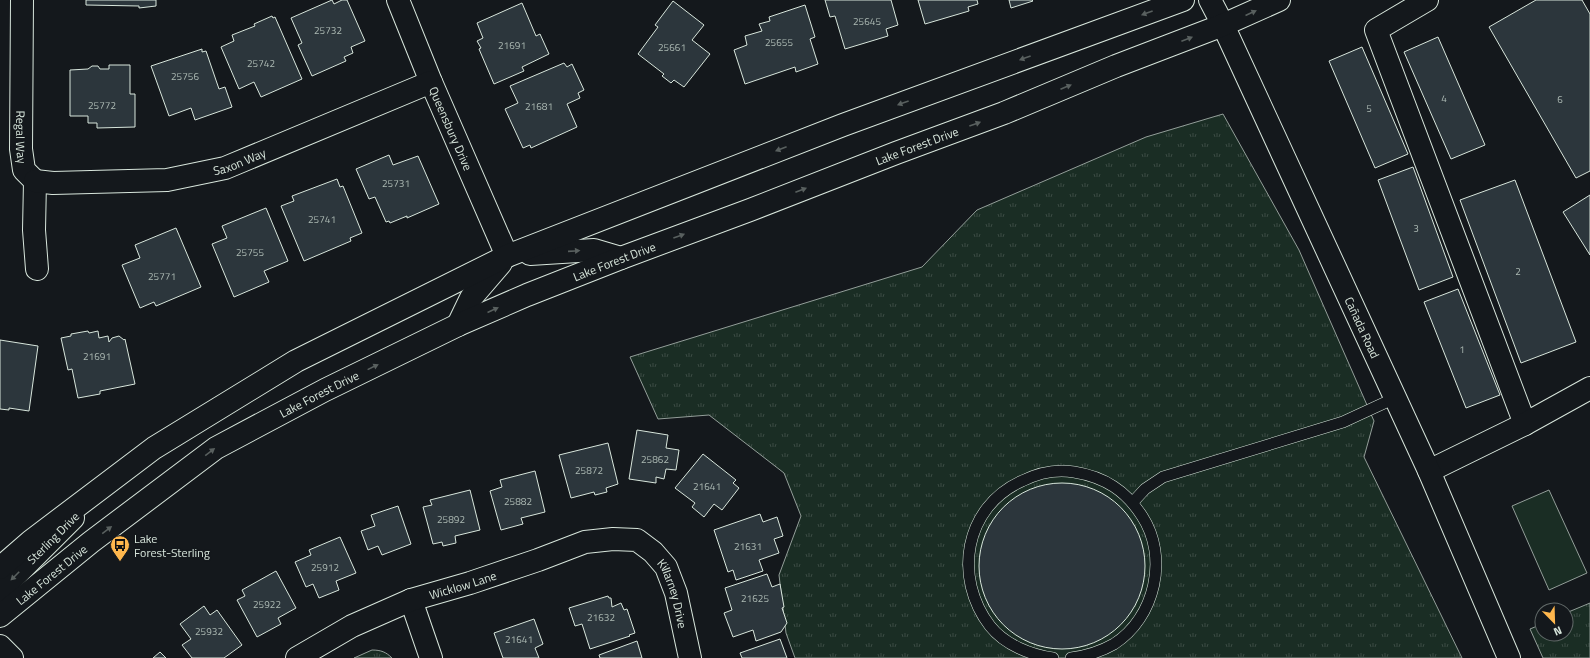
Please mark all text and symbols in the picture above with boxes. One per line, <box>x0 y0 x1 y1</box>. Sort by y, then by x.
one-way arrow <box>1246 10 1257 16</box>
one-way arrow <box>1140 11 1152 17</box>
house number: 25645 <box>853 14 881 29</box>
house number: 25732 <box>314 23 342 38</box>
house number: 25655 <box>765 35 793 50</box>
one-way arrow <box>1181 36 1193 42</box>
house number: 21691 <box>498 38 526 53</box>
house number: 25661 <box>658 40 686 55</box>
house number: 25742 <box>247 56 275 71</box>
one-way arrow <box>1018 56 1030 62</box>
house number: 25756 <box>171 69 199 84</box>
street label: Queensbury Drive <box>425 83 478 173</box>
one-way arrow <box>1060 84 1071 90</box>
house number: 4 <box>1441 91 1447 106</box>
house number: 6 <box>1557 92 1563 107</box>
house number: 25772 <box>88 98 116 113</box>
house number: 21681 <box>525 99 553 114</box>
one-way arrow <box>896 100 908 106</box>
house number: 5 <box>1366 101 1372 116</box>
street label: Regal Way <box>11 110 32 165</box>
street label: Lake Forest Drive <box>873 121 961 170</box>
one-way arrow <box>969 121 981 127</box>
street label: Saxon Way <box>211 142 269 180</box>
one-way arrow <box>775 146 787 152</box>
house number: 25731 <box>382 176 410 191</box>
one-way arrow <box>795 187 807 193</box>
house number: 25741 <box>308 212 336 227</box>
house number: 3 <box>1413 221 1419 236</box>
one-way arrow <box>674 233 686 239</box>
street label: Lake Forest Drive <box>570 236 658 286</box>
house number: 25755 <box>236 245 264 260</box>
one-way arrow <box>568 248 580 255</box>
house number: 2 <box>1515 264 1521 279</box>
house number: 25771 <box>148 269 176 284</box>
street label: Cañada Road <box>1340 293 1385 361</box>
one-way arrow <box>488 307 499 313</box>
house number: 1 <box>1459 342 1465 357</box>
house number: 21691 <box>83 349 111 364</box>
one-way arrow <box>367 364 378 370</box>
street label: Lake Forest Drive <box>276 365 362 422</box>
one-way arrow <box>205 448 216 456</box>
house number: 25862 <box>641 452 669 467</box>
house number: 25872 <box>575 463 603 478</box>
house number: 21641 <box>693 479 721 494</box>
house number: 25882 <box>504 494 532 509</box>
street label: Sterling Drive <box>22 507 84 569</box>
house number: 25892 <box>437 512 465 527</box>
one-way arrow <box>101 526 112 535</box>
place label: Lake Forest-Sterling <box>134 529 210 562</box>
bus stop icon: Lake Forest-Sterling <box>109 534 131 562</box>
street label: Lake Forest Drive <box>11 539 91 609</box>
house number: 21631 <box>734 539 762 554</box>
street label: Killarney Drive <box>653 554 693 630</box>
house number: 25912 <box>311 560 339 575</box>
street label: Wicklow Lane <box>427 565 499 604</box>
one-way arrow <box>10 571 20 581</box>
house number: 21625 <box>741 591 769 606</box>
house number: 25922 <box>253 597 281 612</box>
north arrow <box>1534 602 1574 642</box>
house number: 21632 <box>587 610 615 625</box>
text: N <box>1551 622 1565 640</box>
house number: 25932 <box>195 624 223 639</box>
house number: 21641 <box>505 632 533 647</box>

